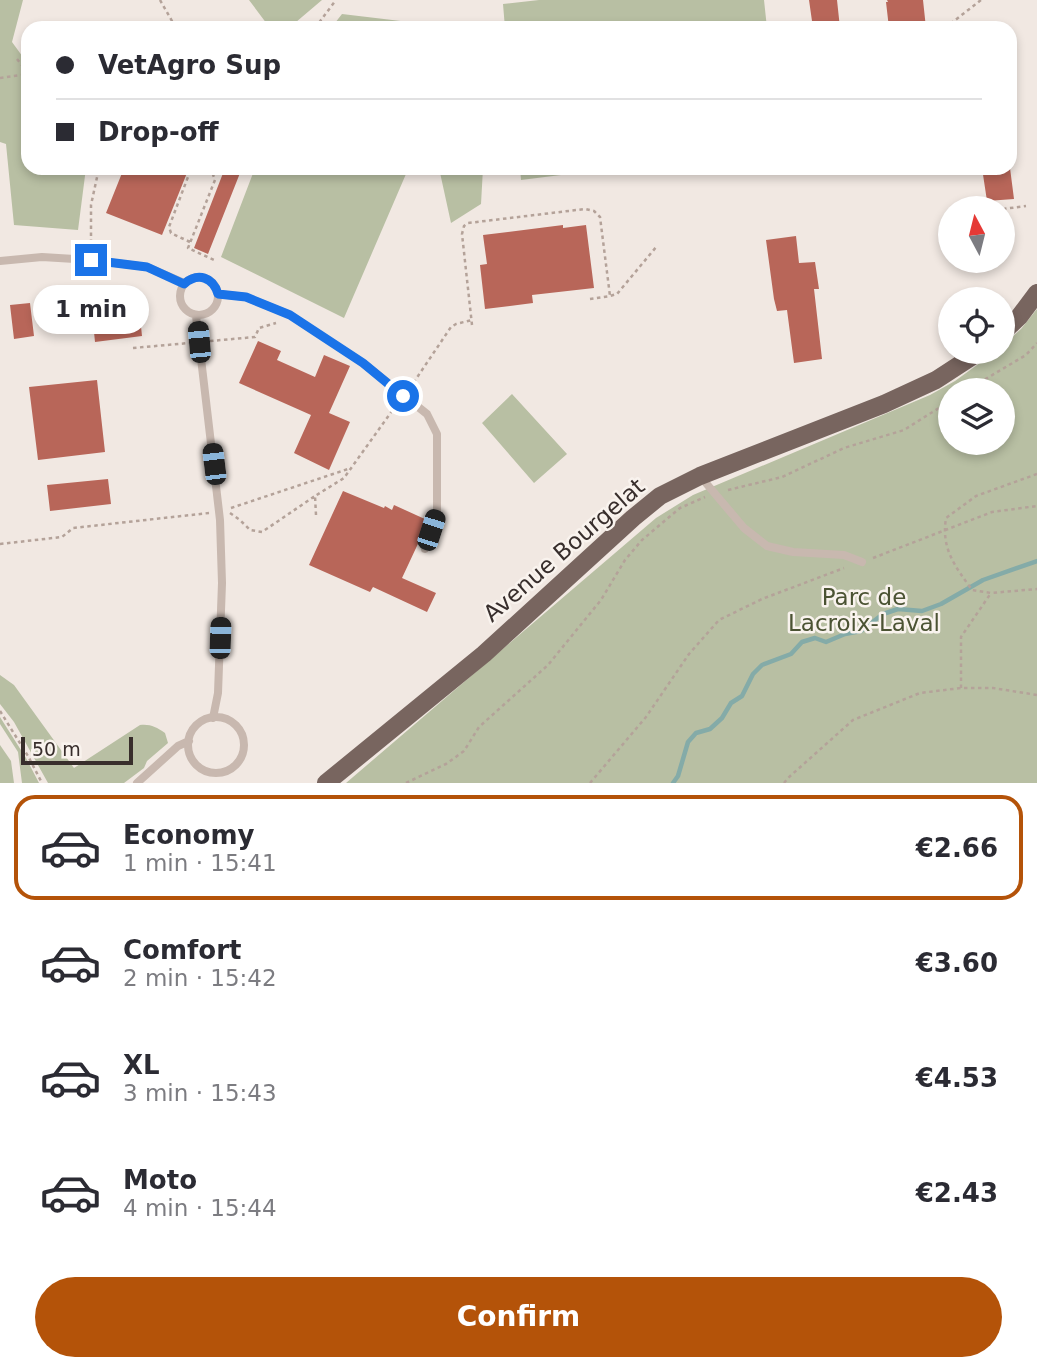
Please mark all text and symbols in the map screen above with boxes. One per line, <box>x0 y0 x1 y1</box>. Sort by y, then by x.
text: VetAgro Sup <box>98 50 281 80</box>
text: Drop-off <box>98 117 219 147</box>
north arrow <box>938 196 1015 273</box>
map controls <box>938 196 1015 455</box>
route end <box>75 244 107 276</box>
callout: 1 min <box>33 284 149 334</box>
button: locate <box>938 287 1015 364</box>
text: 1 min <box>55 296 127 322</box>
car <box>187 320 212 364</box>
button: layers <box>938 378 1015 455</box>
route start <box>387 380 419 412</box>
car <box>202 442 227 486</box>
street label: Avenue Bourgelat <box>478 473 650 627</box>
car <box>415 507 448 553</box>
park label: Parc de Lacroix-Laval <box>788 584 940 636</box>
car <box>209 617 232 659</box>
scale bar <box>21 734 133 766</box>
text: 50 m <box>32 738 81 760</box>
icon: car <box>39 816 102 879</box>
text: Economy <box>123 820 254 850</box>
text: €2.66 <box>916 833 998 863</box>
text: 1 min · 15:41 <box>123 850 277 876</box>
icon: car <box>39 931 102 994</box>
text: Comfort <box>123 935 241 965</box>
text: €3.60 <box>916 948 998 978</box>
text: 2 min · 15:42 <box>123 965 277 991</box>
icon: car <box>39 1046 102 1109</box>
text: XL <box>123 1050 160 1080</box>
text: €4.53 <box>916 1063 998 1093</box>
text: 3 min · 15:43 <box>123 1080 277 1106</box>
icon: car <box>39 1161 102 1224</box>
text: Moto <box>123 1165 197 1195</box>
text: €2.43 <box>916 1178 998 1208</box>
text: 4 min · 15:44 <box>123 1195 277 1221</box>
button: Confirm <box>35 1277 1002 1357</box>

